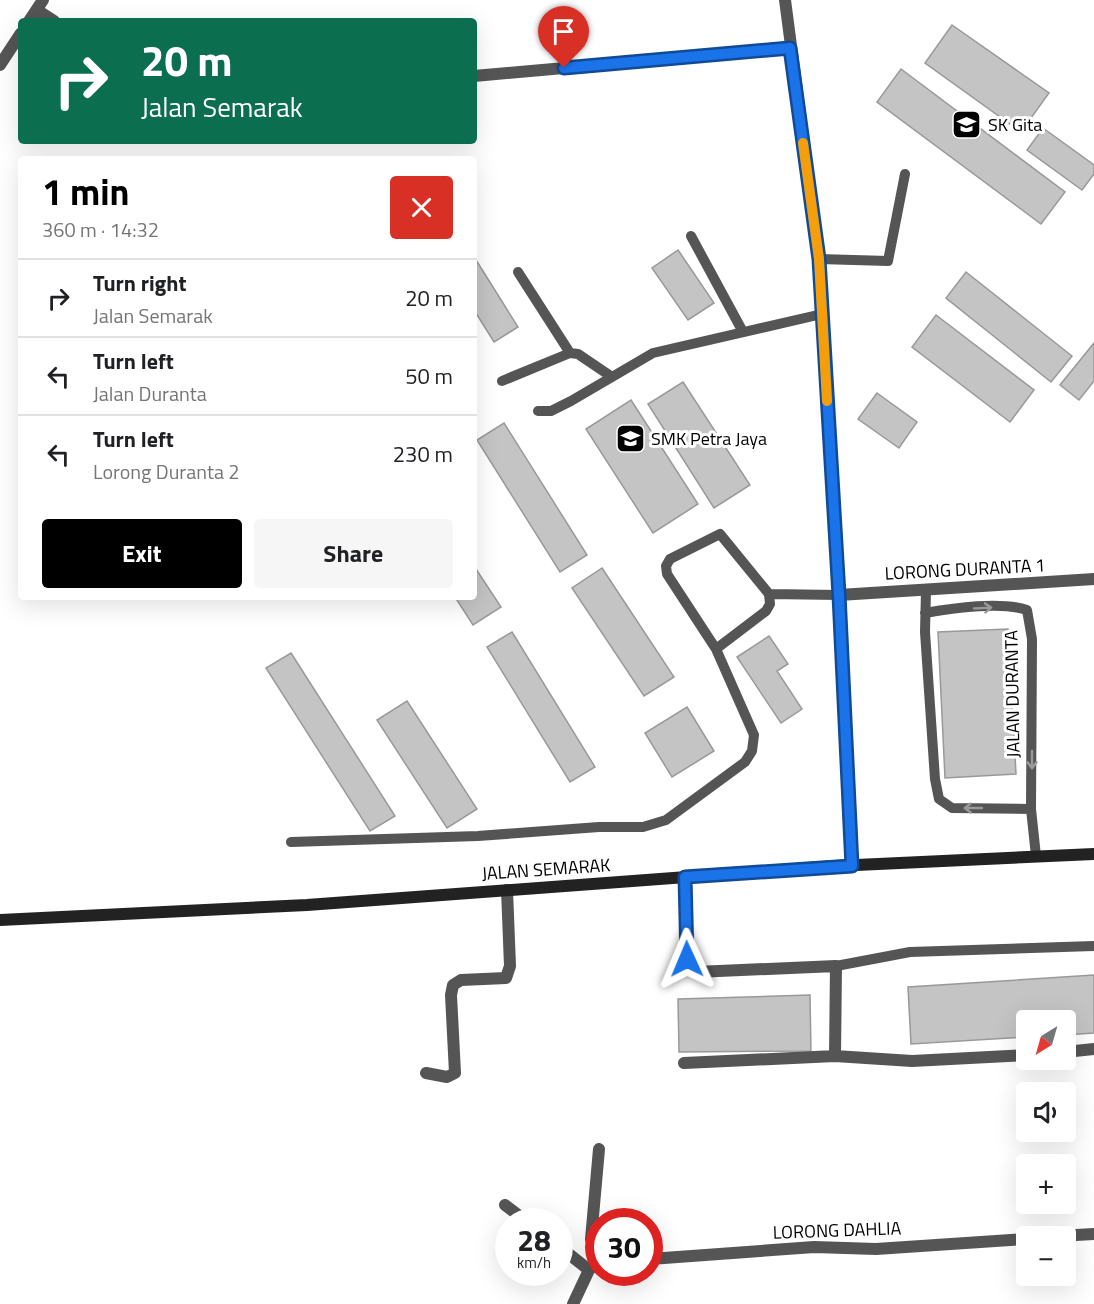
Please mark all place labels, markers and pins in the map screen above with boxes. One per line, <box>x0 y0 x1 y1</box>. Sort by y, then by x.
pin <box>538 6 589 68</box>
school or university icon: SK Gita <box>951 108 983 140</box>
place label: SK Gita <box>988 111 1042 138</box>
school or university icon: SMK Petra Jaya <box>614 422 646 454</box>
place label: SMK Petra Jaya <box>651 425 767 452</box>

